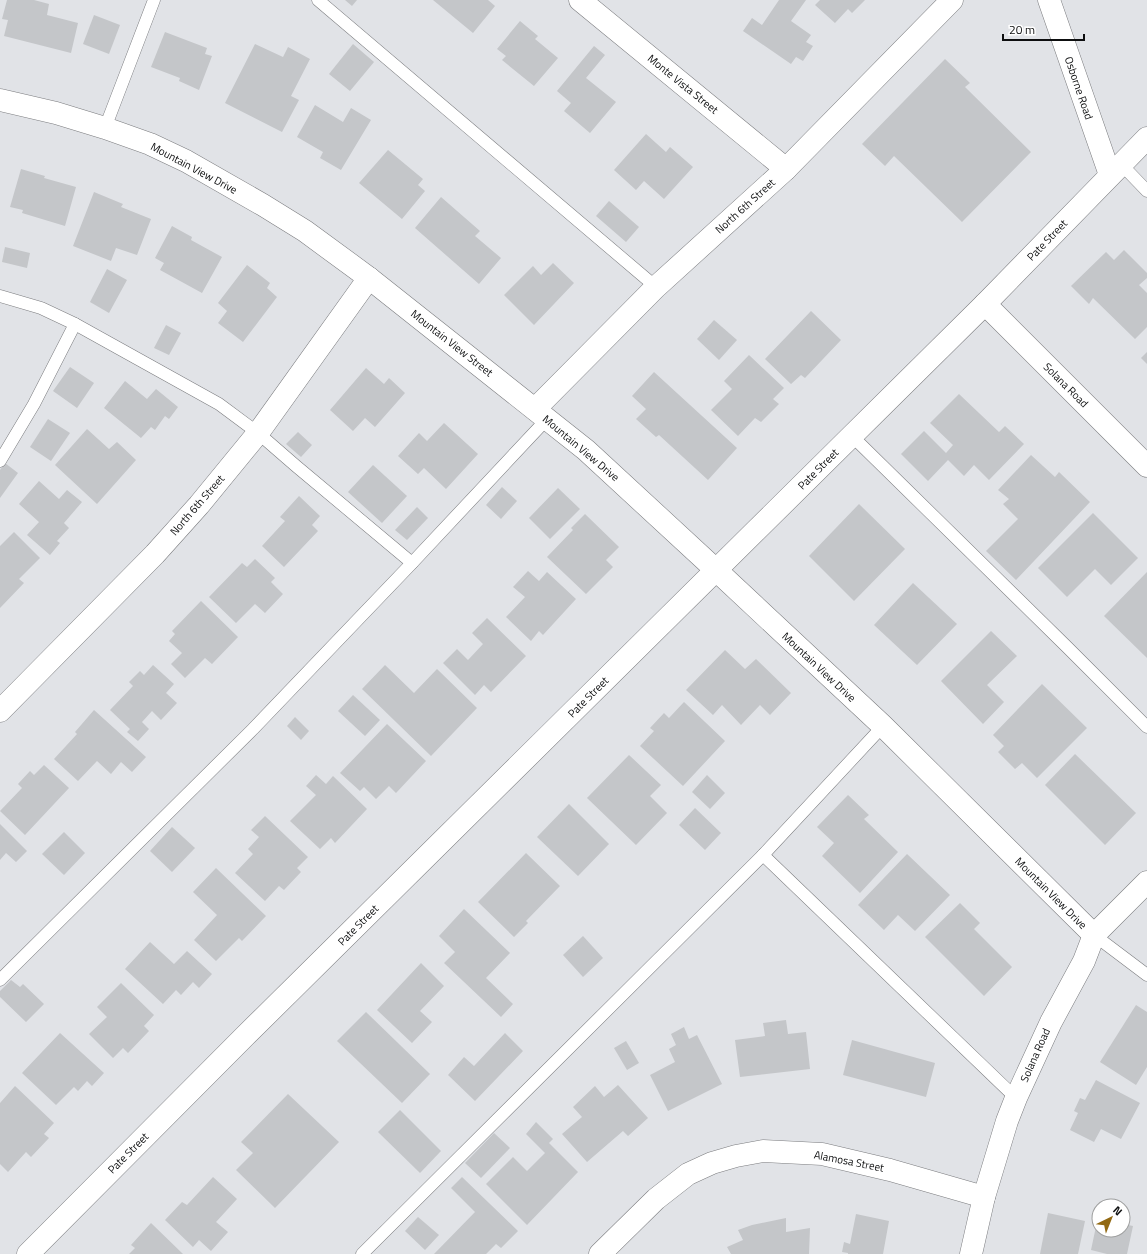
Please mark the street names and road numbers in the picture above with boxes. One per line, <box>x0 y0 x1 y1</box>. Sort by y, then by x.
street label: Monte Vista Street <box>644 50 722 118</box>
street label: Osborne Road <box>1061 54 1097 122</box>
street label: Mountain View Drive <box>148 138 241 198</box>
street label: North 6th Street <box>711 175 779 237</box>
street label: Pate Street <box>1023 216 1071 264</box>
street label: Mountain View Street <box>408 306 497 380</box>
street label: Solana Road <box>1040 359 1092 411</box>
street label: Mountain View Drive <box>539 411 623 485</box>
street label: Pate Street <box>794 445 842 493</box>
street label: North 6th Street <box>166 471 228 539</box>
street label: Mountain View Drive <box>778 628 860 706</box>
street label: Pate Street <box>564 673 612 721</box>
street label: Mountain View Drive <box>1011 853 1091 933</box>
street label: Pate Street <box>334 901 382 949</box>
street label: Solana Road <box>1016 1025 1054 1085</box>
street label: Pate Street <box>104 1129 152 1177</box>
street label: Alamosa Street <box>813 1146 886 1176</box>

